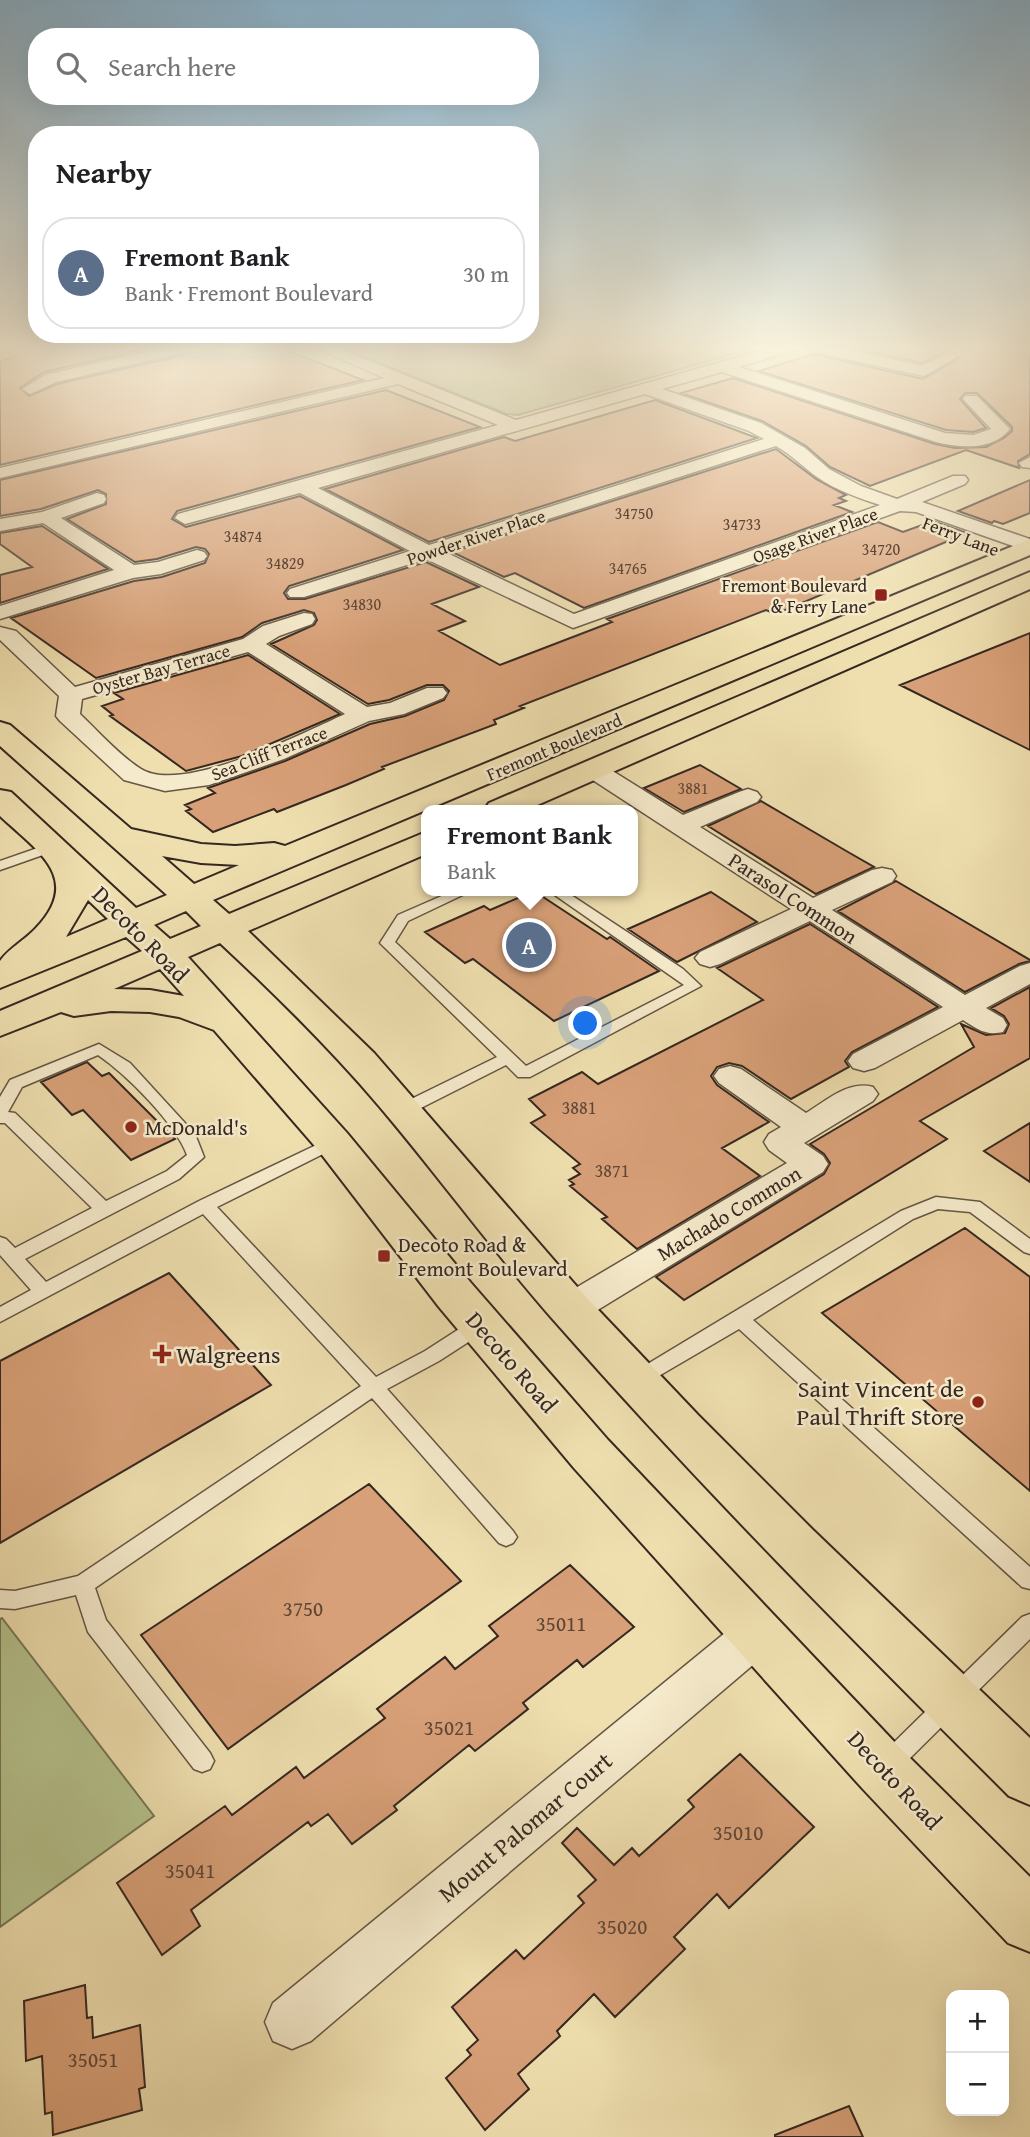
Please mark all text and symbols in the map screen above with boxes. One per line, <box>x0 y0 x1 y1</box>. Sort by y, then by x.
search box <box>28 28 539 105</box>
text: Search here <box>108 47 236 86</box>
icon: search <box>52 48 90 86</box>
text: Nearby <box>56 150 152 194</box>
text: Fremont Bank <box>125 237 289 276</box>
text: A <box>74 257 88 290</box>
text: 30 m <box>463 257 509 290</box>
text: Bank · Fremont Boulevard <box>125 276 373 309</box>
street label: Osage River Place <box>749 500 881 570</box>
house number: 34750 <box>615 501 654 525</box>
street label: Powder River Place <box>403 502 549 572</box>
street label: Ferry Lane <box>919 509 1003 563</box>
house number: 34733 <box>723 512 761 536</box>
house number: 34874 <box>224 524 263 548</box>
house number: 34720 <box>862 537 901 561</box>
house number: 34829 <box>266 551 305 575</box>
house number: 34765 <box>609 556 647 580</box>
place label: Fremont Boulevard & Ferry Lane <box>722 572 867 620</box>
marker: Fremont Boulevard & Ferry Lane <box>873 587 889 603</box>
house number: 34830 <box>343 592 382 616</box>
street label: Oyster Bay Terrace <box>89 636 233 702</box>
street label: Fremont Boulevard <box>482 706 626 788</box>
street label: Sea Cliff Terrace <box>207 718 331 788</box>
house number: 3881 <box>678 776 708 800</box>
popup <box>421 805 638 896</box>
text: Fremont Bank <box>447 815 612 854</box>
street label: Parasol Common <box>722 845 864 951</box>
text: Bank <box>447 854 496 887</box>
street label: Decoto Road <box>84 877 198 991</box>
pin: A <box>506 919 552 971</box>
your location <box>568 1006 602 1040</box>
house number: 3881 <box>562 1094 596 1121</box>
place label: McDonald's <box>145 1112 248 1143</box>
marker: McDonald's <box>123 1119 139 1135</box>
house number: 3871 <box>595 1157 629 1184</box>
street label: Machado Common <box>651 1158 807 1268</box>
place label: Decoto Road & Fremont Boulevard <box>398 1229 568 1284</box>
marker: Decoto Road & Fremont Boulevard <box>376 1248 392 1264</box>
street label: Decoto Road <box>458 1303 566 1421</box>
place label: Walgreens <box>176 1337 281 1372</box>
marker: Walgreens <box>154 1346 170 1362</box>
place label: Saint Vincent de Paul Thrift Store <box>797 1371 964 1434</box>
marker: Saint Vincent de Paul Thrift Store <box>970 1394 986 1410</box>
house number: 3750 <box>283 1593 323 1624</box>
house number: 35011 <box>536 1608 586 1639</box>
house number: 35021 <box>424 1712 474 1743</box>
street label: Decoto Road <box>840 1722 951 1838</box>
street label: Mount Palomar Court <box>430 1743 620 1911</box>
house number: 35010 <box>713 1817 763 1848</box>
house number: 35041 <box>165 1855 215 1886</box>
house number: 35020 <box>597 1911 647 1942</box>
map controls <box>946 1990 1009 2116</box>
button: + <box>946 1990 1009 2053</box>
house number: 35051 <box>68 2044 118 2075</box>
button: − <box>946 2053 1009 2116</box>

